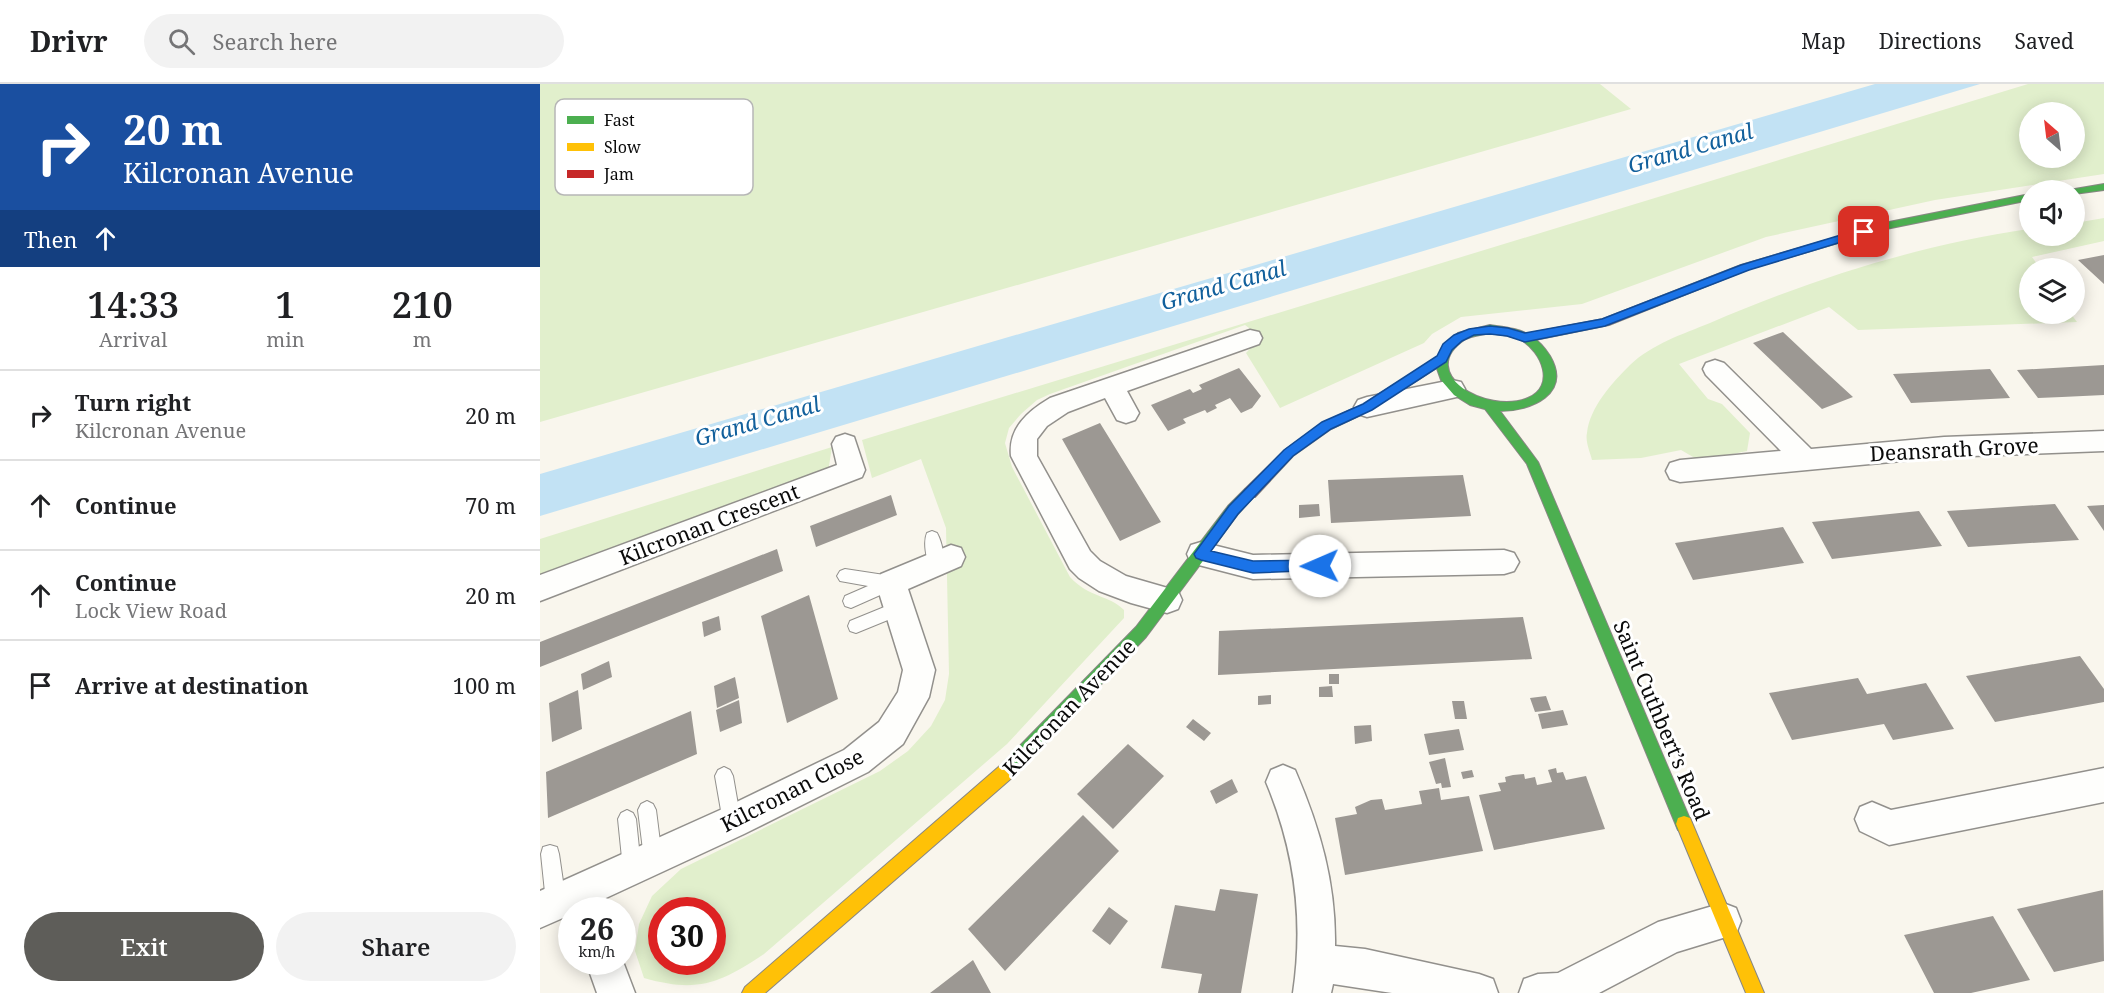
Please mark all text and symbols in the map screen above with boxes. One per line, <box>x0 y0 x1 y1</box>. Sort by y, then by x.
search box <box>144 14 564 68</box>
text: Drivr <box>30 22 108 60</box>
icon: search <box>165 25 198 58</box>
text: Search here <box>213 26 337 56</box>
text: Map <box>1801 27 1846 55</box>
text: Directions <box>1879 27 1981 55</box>
text: Saved <box>2014 27 2074 55</box>
legend <box>555 99 753 195</box>
text: 20 m <box>123 100 223 157</box>
north arrow <box>2019 102 2085 168</box>
map controls <box>2019 102 2085 324</box>
icon: right <box>24 108 102 186</box>
text: Fast <box>604 109 635 131</box>
water label: Grand Canal <box>1624 115 1756 179</box>
text: Slow <box>604 136 641 158</box>
text: Kilcronan Avenue <box>123 154 354 191</box>
text: Jam <box>603 163 634 185</box>
button: sound <box>2019 180 2085 246</box>
pin <box>1838 206 1889 257</box>
icon: arrive <box>1847 215 1880 248</box>
icon: ahead <box>89 222 122 255</box>
text: Then <box>24 224 77 254</box>
water label: Grand Canal <box>1157 252 1289 316</box>
button: layers <box>2019 258 2085 324</box>
text: 14:33 <box>87 280 179 329</box>
text: 1 <box>275 280 296 329</box>
text: 210 <box>392 280 453 329</box>
text: Arrival <box>99 326 167 353</box>
text: min <box>266 326 305 353</box>
text: m <box>413 326 432 353</box>
text: Turn right <box>75 387 191 417</box>
water label: Grand Canal <box>691 388 823 452</box>
icon: right <box>24 399 57 432</box>
text: 20 m <box>465 400 516 430</box>
text: Kilcronan Avenue <box>75 417 246 444</box>
street label: Deansrath Grove <box>1869 431 2039 467</box>
street label: Kilcronan Crescent <box>615 477 803 571</box>
icon: ahead <box>24 489 57 522</box>
text: Continue <box>75 490 177 520</box>
text: 70 m <box>465 490 516 520</box>
position arrow <box>1288 534 1352 598</box>
text: Continue <box>75 567 177 597</box>
icon: ahead <box>24 579 57 612</box>
text: 20 m <box>465 580 516 610</box>
text: Lock View Road <box>75 597 227 624</box>
street label: Saint Cuthbert’s Road <box>1607 616 1717 824</box>
street label: Kilcronan Avenue <box>997 633 1141 781</box>
icon: arrive <box>24 669 57 702</box>
text: Arrive at destination <box>75 670 309 700</box>
text: 100 m <box>453 670 516 700</box>
street label: Kilcronan Close <box>716 742 868 838</box>
speed limit sign: 30 <box>648 897 726 975</box>
text: 26 <box>580 908 614 949</box>
button: Exit <box>24 912 264 981</box>
button: Share <box>276 912 516 981</box>
text: km/h <box>579 941 615 961</box>

